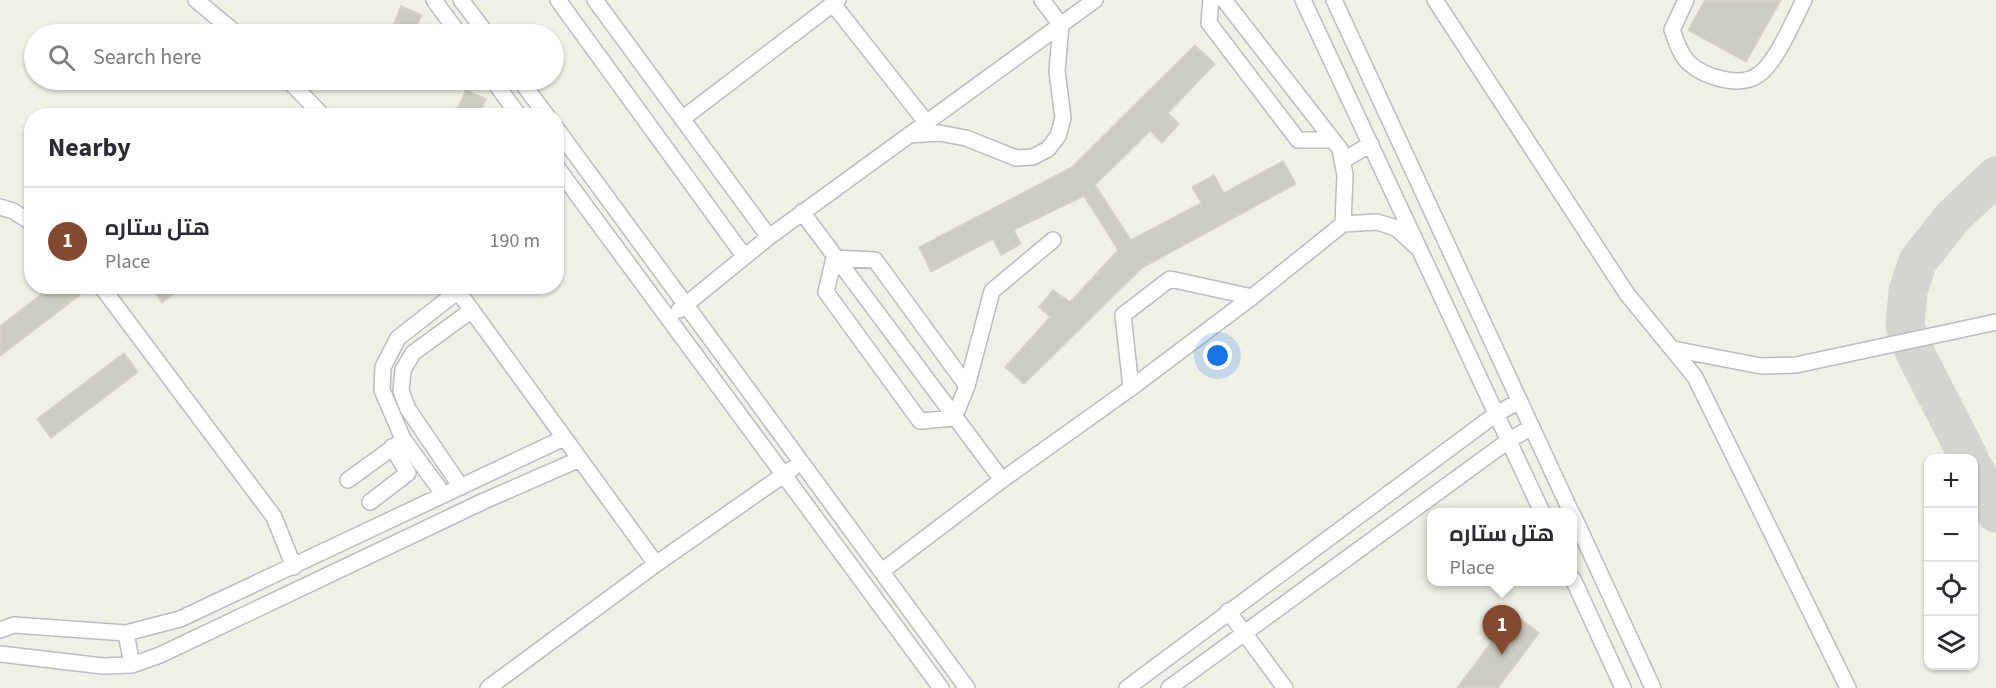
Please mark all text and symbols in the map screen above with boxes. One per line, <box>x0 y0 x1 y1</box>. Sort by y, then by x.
search box <box>24 24 564 90</box>
icon: search <box>45 41 78 74</box>
text: Search here <box>93 41 201 73</box>
text: Nearby <box>48 129 131 166</box>
text: هتل ستاره <box>105 212 210 244</box>
text: 1 <box>62 227 73 255</box>
text: 190 m <box>490 227 540 255</box>
text: Place <box>105 248 150 276</box>
your location <box>1203 341 1232 370</box>
map controls <box>1924 454 1978 670</box>
button: + <box>1924 454 1978 508</box>
popup <box>1427 508 1577 586</box>
button: − <box>1924 508 1978 562</box>
text: هتل ستاره <box>1450 518 1554 550</box>
text: Place <box>1450 554 1495 582</box>
button: locate <box>1924 562 1978 616</box>
pin: 1 <box>1482 606 1522 655</box>
button: layers <box>1924 616 1978 670</box>

